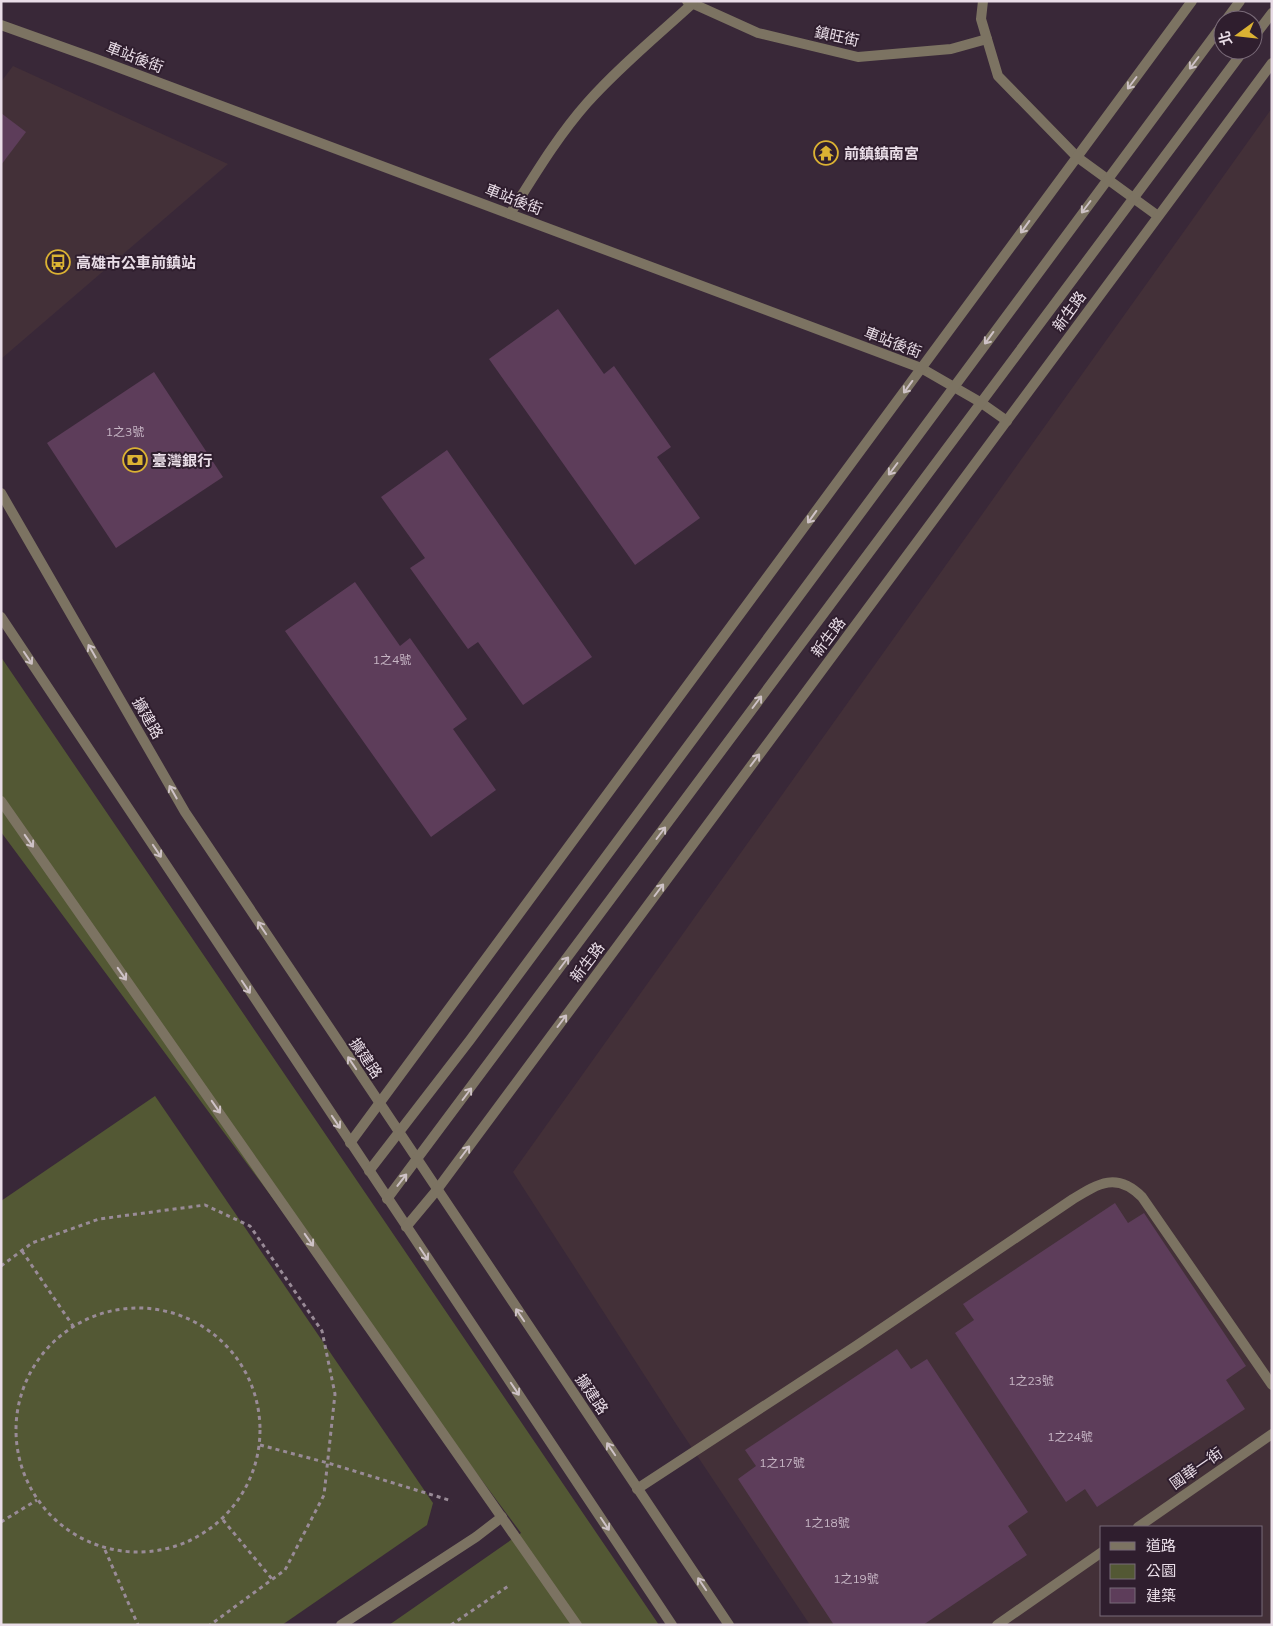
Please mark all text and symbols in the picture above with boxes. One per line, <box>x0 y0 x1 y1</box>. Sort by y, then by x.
north arrow <box>1213 10 1263 60</box>
street label: 鎮旺街 <box>813 22 861 50</box>
text: 北 <box>1215 29 1236 47</box>
street label: 車站後街 <box>104 37 166 77</box>
one-way arrow <box>1189 56 1199 70</box>
one-way arrow <box>1127 76 1137 90</box>
temple icon: 前鎮鎮南宮 <box>813 140 839 166</box>
place label: 前鎮鎮南宮 <box>844 144 919 163</box>
street label: 車站後街 <box>483 179 545 219</box>
one-way arrow <box>1081 200 1091 214</box>
one-way arrow <box>1020 220 1030 234</box>
bus stop icon: 高雄市公車前鎮站 <box>45 249 71 275</box>
place label: 高雄市公車前鎮站 <box>76 253 196 272</box>
street label: 新生路 <box>1048 287 1090 335</box>
street label: 車站後街 <box>862 322 924 362</box>
one-way arrow <box>984 331 995 344</box>
one-way arrow <box>903 379 913 393</box>
house number: 1之3號 <box>106 424 144 439</box>
bank icon: 臺灣銀行 <box>122 447 148 473</box>
place label: 臺灣銀行 <box>152 451 212 470</box>
one-way arrow <box>888 461 898 475</box>
one-way arrow <box>806 510 817 523</box>
street label: 新生路 <box>807 613 849 661</box>
one-way arrow <box>87 644 97 659</box>
one-way arrow <box>23 650 33 664</box>
house number: 1之4號 <box>373 652 411 667</box>
street label: 擴建路 <box>129 694 167 742</box>
one-way arrow <box>752 696 763 709</box>
one-way arrow <box>750 754 761 767</box>
one-way arrow <box>168 785 178 800</box>
one-way arrow <box>655 827 666 840</box>
one-way arrow <box>24 834 34 848</box>
one-way arrow <box>152 844 162 858</box>
one-way arrow <box>654 883 664 897</box>
one-way arrow <box>257 921 267 935</box>
street label: 新生路 <box>566 938 608 986</box>
one-way arrow <box>559 956 569 970</box>
one-way arrow <box>117 967 127 981</box>
one-way arrow <box>241 980 252 994</box>
one-way arrow <box>557 1014 567 1028</box>
street label: 擴建路 <box>346 1034 386 1082</box>
one-way arrow <box>347 1057 357 1071</box>
one-way arrow <box>462 1087 472 1101</box>
one-way arrow <box>211 1100 221 1114</box>
one-way arrow <box>332 1115 342 1129</box>
one-way arrow <box>460 1146 471 1159</box>
one-way arrow <box>397 1174 408 1187</box>
one-way arrow <box>304 1233 314 1247</box>
one-way arrow <box>419 1247 429 1261</box>
one-way arrow <box>515 1308 525 1322</box>
street label: 擴建路 <box>572 1370 612 1418</box>
house number: 1之23號 <box>1008 1373 1054 1388</box>
one-way arrow <box>510 1382 520 1396</box>
house number: 1之24號 <box>1047 1429 1093 1444</box>
one-way arrow <box>606 1443 616 1457</box>
street label: 國華一街 <box>1166 1443 1226 1493</box>
house number: 1之17號 <box>759 1455 805 1470</box>
house number: 1之18號 <box>804 1515 850 1530</box>
one-way arrow <box>600 1517 610 1531</box>
legend <box>1100 1526 1263 1616</box>
text: 道路 <box>1146 1536 1176 1555</box>
text: 公園 <box>1146 1561 1176 1580</box>
house number: 1之19號 <box>833 1571 879 1586</box>
one-way arrow <box>697 1578 707 1592</box>
text: 建築 <box>1146 1586 1176 1605</box>

